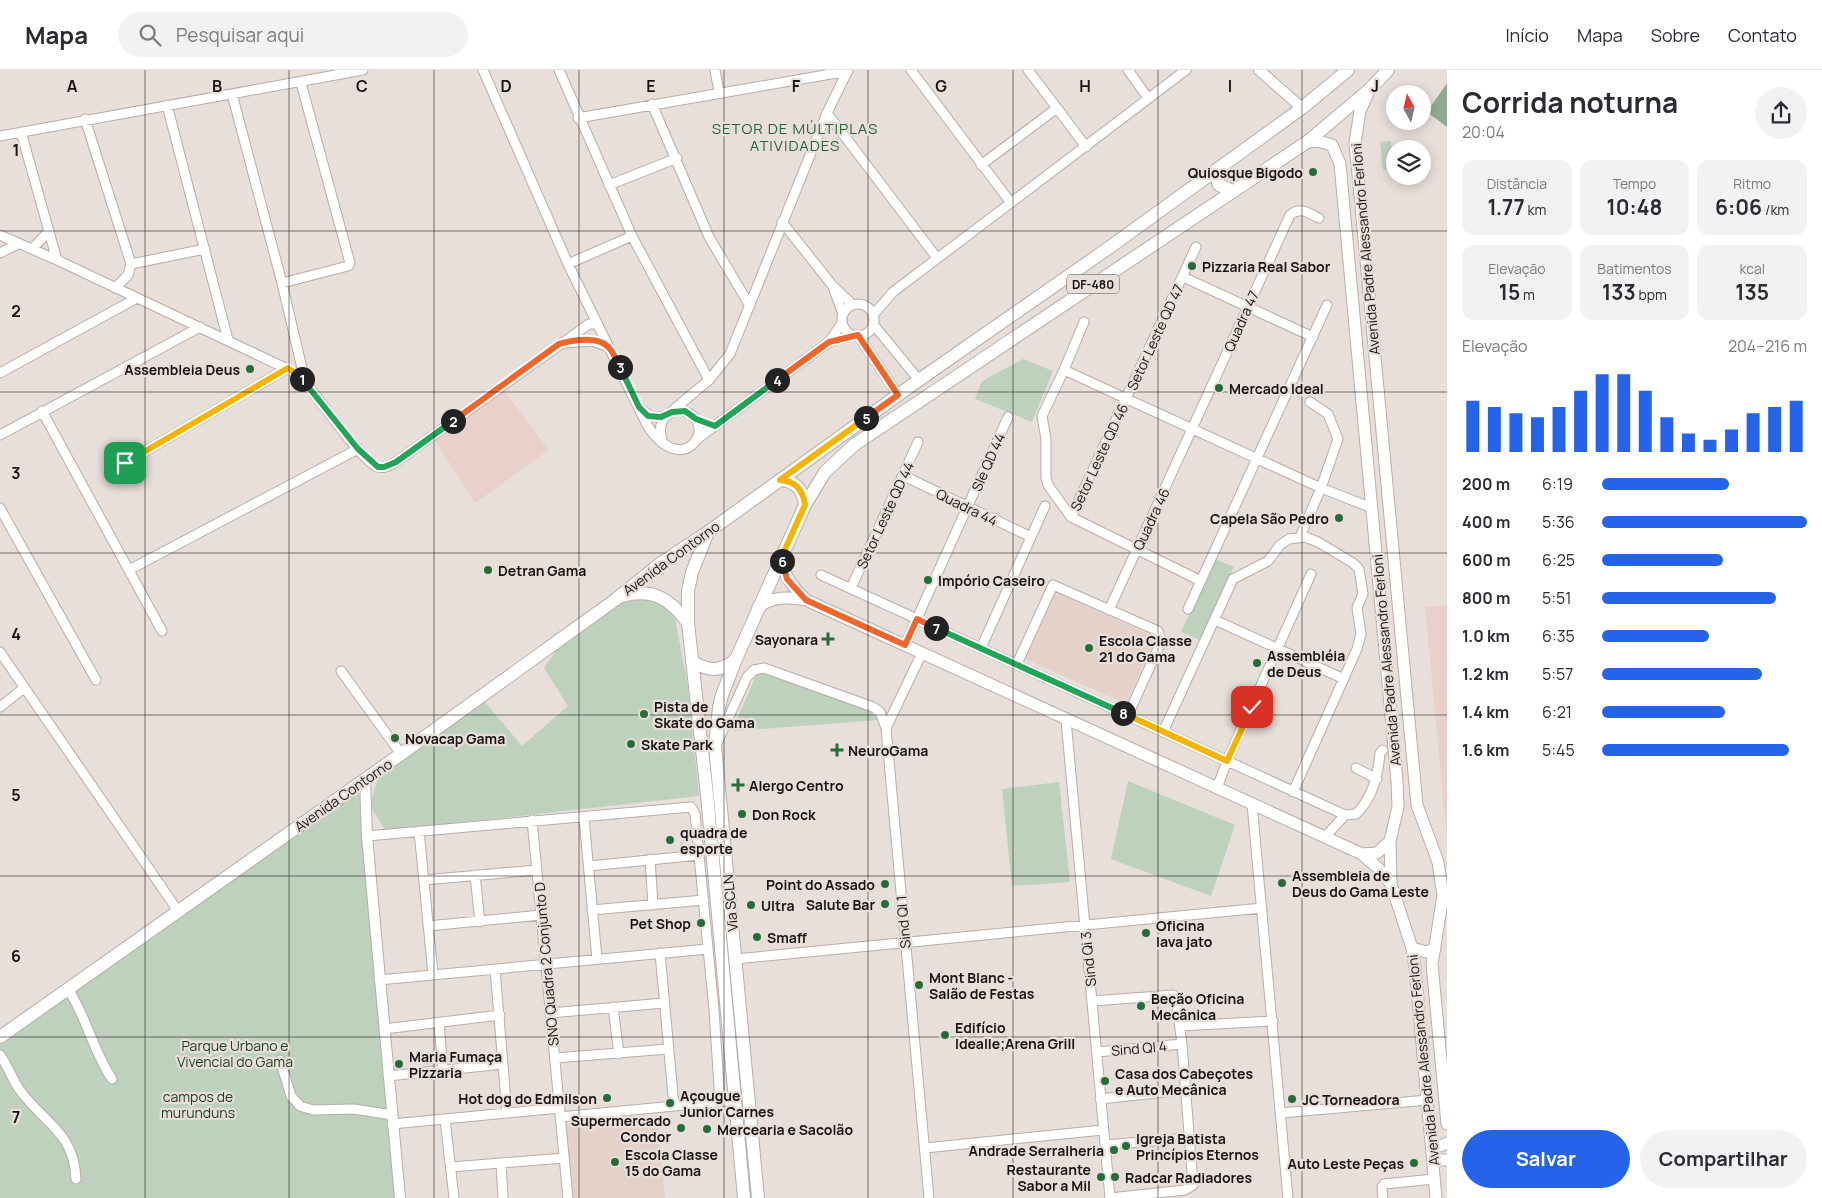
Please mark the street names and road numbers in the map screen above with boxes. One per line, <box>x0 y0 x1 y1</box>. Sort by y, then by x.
street label: Avenida Padre Alessandro Ferloni <box>1346 142 1384 356</box>
road number: DF-480 <box>1067 274 1119 293</box>
street label: Setor Leste QD 47 <box>1122 281 1188 393</box>
street label: Quadra 47 <box>1219 287 1263 355</box>
street label: Setor Leste QD 46 <box>1066 400 1132 514</box>
street label: Sle QD 44 <box>967 430 1009 494</box>
street label: Setor Leste QD 44 <box>852 458 918 572</box>
street label: Quadra 44 <box>933 484 1001 530</box>
street label: Quadra 46 <box>1128 485 1174 553</box>
street label: Avenida Contorno <box>619 516 723 600</box>
street label: Avenida Padre Alessandro Ferloni <box>1367 553 1405 767</box>
street label: Avenida Contorno <box>290 754 396 836</box>
street label: Via SCLN <box>718 874 742 932</box>
street label: SNO Quadra 2 Conjunto D <box>529 881 563 1047</box>
street label: Sind QI 1 <box>891 895 915 949</box>
street label: Sind Qi 3 <box>1076 931 1100 987</box>
street label: Avenida Padre Alessandro Ferloni <box>1402 953 1444 1167</box>
street label: Sind QI 4 <box>1110 1036 1168 1060</box>

